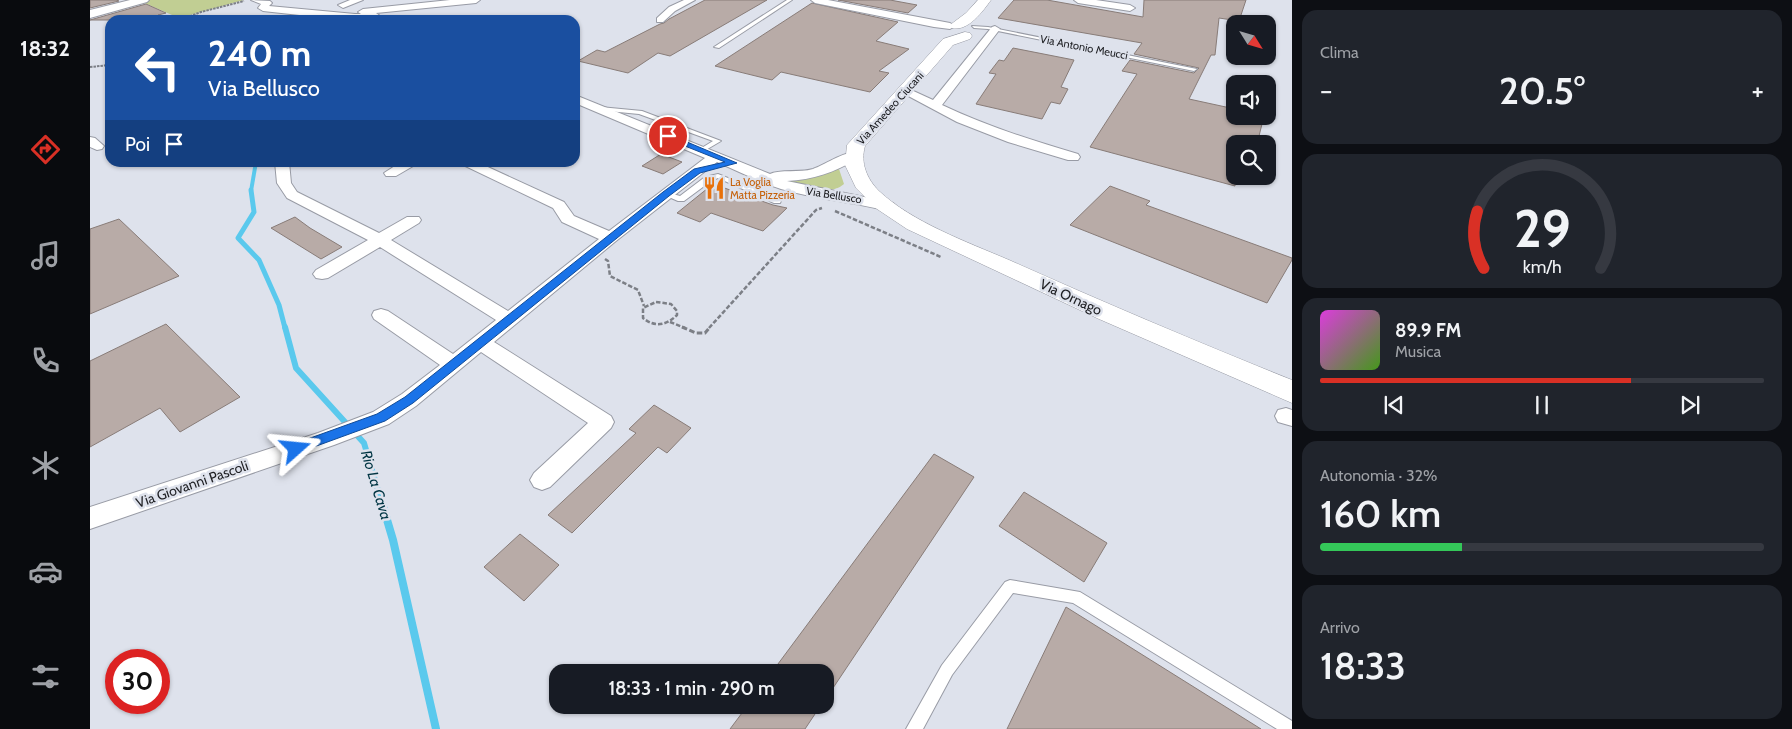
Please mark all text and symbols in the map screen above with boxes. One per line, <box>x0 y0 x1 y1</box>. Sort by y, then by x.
north arrow <box>1226 15 1276 65</box>
map controls <box>1226 15 1276 185</box>
text: 240 m <box>208 32 311 75</box>
street label: Via Antonio Meucci <box>1039 32 1129 62</box>
text: 18:32 <box>20 35 70 62</box>
icon: left <box>125 35 190 100</box>
text: Clima <box>1320 43 1359 62</box>
text: 20.5° <box>1499 67 1585 114</box>
street label: Via Amedeo Ciucani <box>853 69 927 147</box>
text: − <box>1320 73 1332 107</box>
text: + <box>1752 73 1764 107</box>
text: Via Bellusco <box>208 75 320 102</box>
button: sound <box>1226 75 1276 125</box>
pin <box>647 115 689 157</box>
icon: arrive <box>654 122 682 150</box>
icon: arrive <box>160 130 188 158</box>
icon: directions <box>28 132 63 167</box>
text: Poi <box>125 133 150 156</box>
button: search <box>1226 135 1276 185</box>
restaurant icon: La Voglia Matta Pizzeria <box>701 175 727 201</box>
place label: La Voglia Matta Pizzeria <box>730 175 795 202</box>
street label: Via Bellusco <box>805 184 863 206</box>
text: 29 <box>1514 197 1570 260</box>
icon: music <box>28 238 63 273</box>
text: km/h <box>1522 256 1562 277</box>
street label: Via Ornago <box>1037 275 1105 319</box>
text: 89.9 FM <box>1395 319 1461 342</box>
text: Musica <box>1395 342 1441 361</box>
icon: phone <box>28 343 63 378</box>
icon: previous <box>1380 391 1408 419</box>
icon: pause <box>1528 391 1556 419</box>
icon: next <box>1676 391 1704 419</box>
position arrow <box>269 422 321 474</box>
icon: climate <box>28 448 63 483</box>
water label: Rio La Cava <box>357 448 395 522</box>
street label: Via Giovanni Pascoli <box>133 456 251 512</box>
text: Autonomia · 32% <box>1320 466 1437 485</box>
text: 160 km <box>1320 490 1441 537</box>
icon: car <box>28 554 63 589</box>
text: Arrivo <box>1320 618 1360 637</box>
text: 18:33 <box>1320 642 1406 689</box>
speed limit sign: 30 <box>105 649 170 714</box>
icon: filters <box>28 659 63 694</box>
text: 18:33 · 1 min · 290 m <box>608 677 775 700</box>

